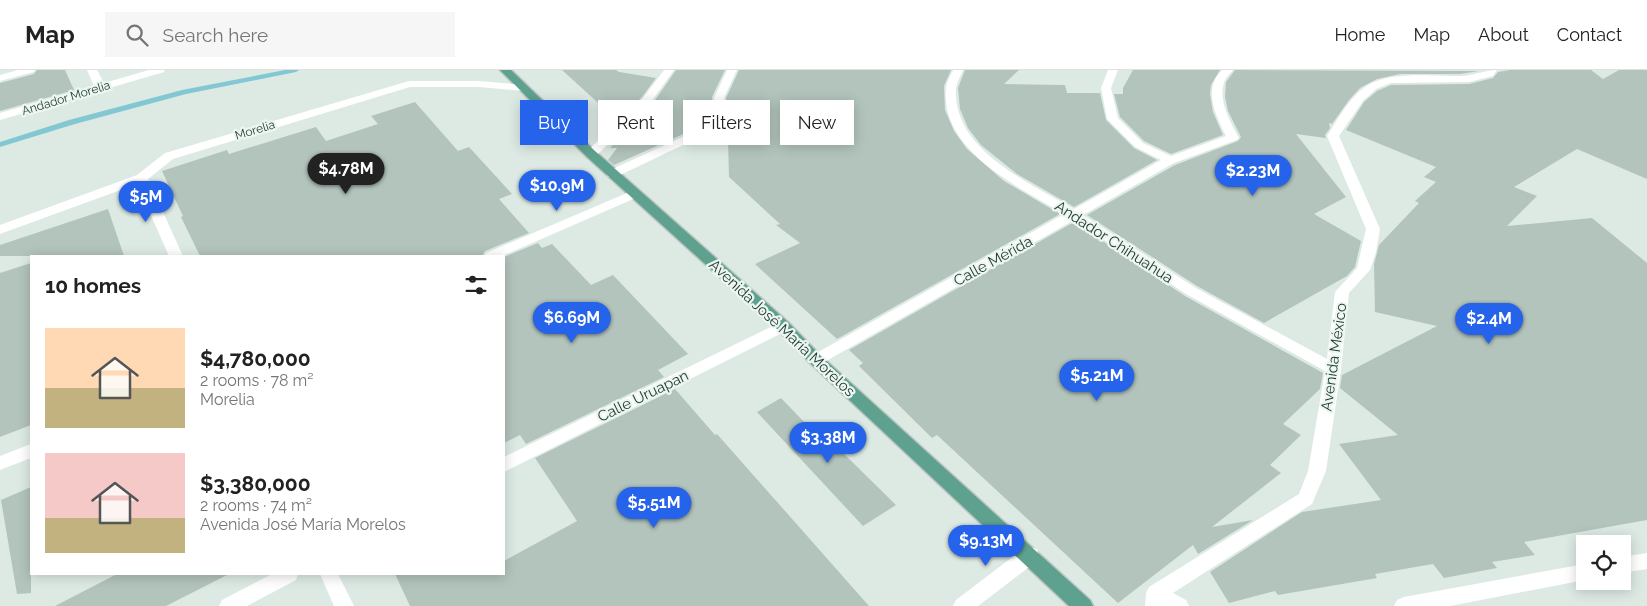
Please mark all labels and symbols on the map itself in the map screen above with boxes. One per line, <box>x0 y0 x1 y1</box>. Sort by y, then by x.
street label: Andador Morelia <box>20 78 112 118</box>
street label: Morelia <box>233 117 277 143</box>
pin: $4.78M <box>305 152 387 195</box>
pin: $2.23M <box>1212 154 1294 197</box>
pin: $10.9M <box>516 170 598 212</box>
pin: $5M <box>122 180 170 223</box>
street label: Andador Chihuahua <box>1051 197 1177 287</box>
street label: Calle Mérida <box>951 232 1035 290</box>
street label: Avenida José María Morelos <box>705 256 859 400</box>
pin: $6.69M <box>531 302 613 344</box>
street label: Avenida México <box>1318 302 1351 412</box>
pin: $2.4M <box>1454 302 1524 345</box>
pin: $5.21M <box>1056 360 1138 402</box>
street label: Calle Uruapan <box>595 366 691 426</box>
pin: $3.38M <box>787 422 869 464</box>
pin: $5.51M <box>613 486 695 529</box>
pin: $9.13M <box>945 524 1027 567</box>

